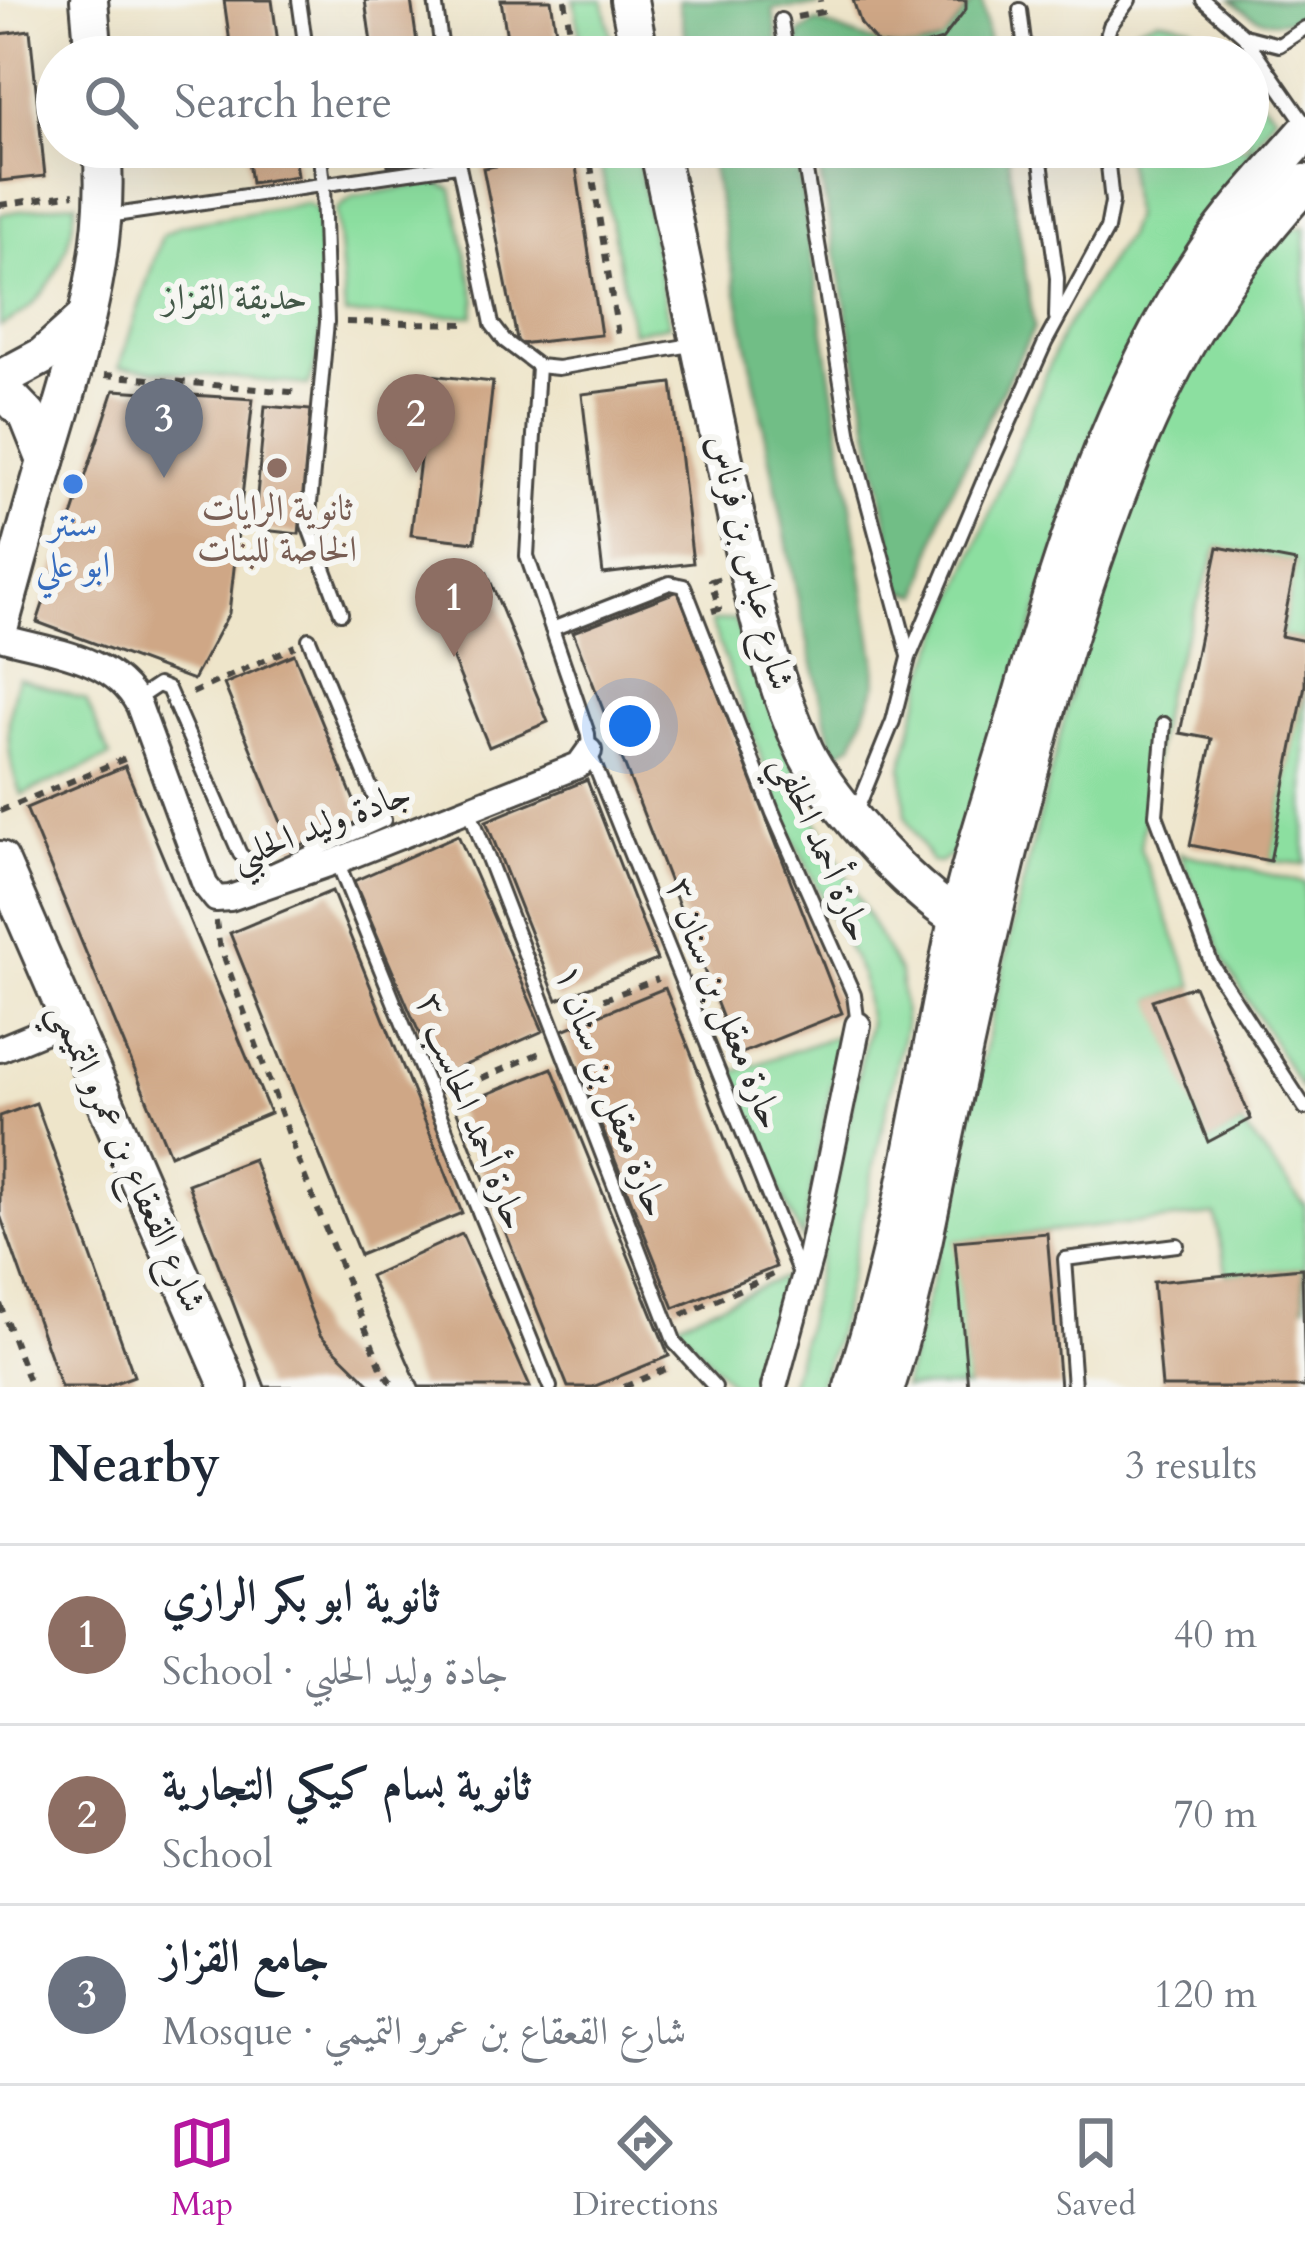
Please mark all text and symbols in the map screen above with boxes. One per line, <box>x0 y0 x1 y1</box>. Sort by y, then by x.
search box <box>36 36 1269 168</box>
icon: search <box>78 69 144 135</box>
text: Search here <box>174 72 392 133</box>
park label: حديقة القزاز <box>160 273 307 322</box>
pin: 2 <box>377 374 455 473</box>
pin: 3 <box>125 379 203 478</box>
street label: شارع عباس بن فرناس <box>691 429 806 696</box>
marker: ثانوية الرايات الخاصة للبنات <box>264 455 290 481</box>
marker: سنتر ابو علي <box>60 471 86 497</box>
place label: ثانوية الرايات الخاصة للبنات <box>197 484 357 574</box>
place label: سنتر ابو علي <box>36 500 110 599</box>
pin: 1 <box>415 558 493 657</box>
your location <box>600 696 660 756</box>
street label: حارة أحمد الحلفي <box>752 747 885 953</box>
street label: جادة وليد الحلبي <box>224 768 421 889</box>
street label: حارة معقل بن سنان ٣ <box>652 873 796 1136</box>
street label: حارة معقل بن سنان ١ <box>541 960 681 1224</box>
street label: حارة أحمد الحاسب ٣ <box>401 988 541 1237</box>
street label: شارع القعقاع بن عمرو التميمي <box>29 994 218 1324</box>
text: Nearby <box>48 1430 220 1500</box>
text: 3 results <box>1125 1439 1257 1492</box>
text: ثانوية ابو بكر الرازي <box>162 1566 439 1627</box>
text: 1 <box>77 1608 97 1661</box>
text: 40 m <box>1174 1608 1257 1661</box>
text: School · جادة وليد الحلبي <box>162 1645 509 1698</box>
text: ثانوية بسام كيكي التجارية <box>162 1754 531 1815</box>
text: 2 <box>77 1788 97 1841</box>
text: 70 m <box>1174 1788 1257 1841</box>
text: School <box>162 1828 273 1881</box>
text: جامع القزاز <box>162 1926 329 1987</box>
text: 3 <box>77 1968 97 2021</box>
text: 120 m <box>1154 1968 1257 2021</box>
text: Mosque · شارع القعقاع بن عمرو التميمي <box>162 2005 686 2058</box>
tab: Map <box>169 2110 235 2227</box>
tab: Directions <box>573 2110 718 2227</box>
tab: Saved <box>1056 2110 1136 2227</box>

